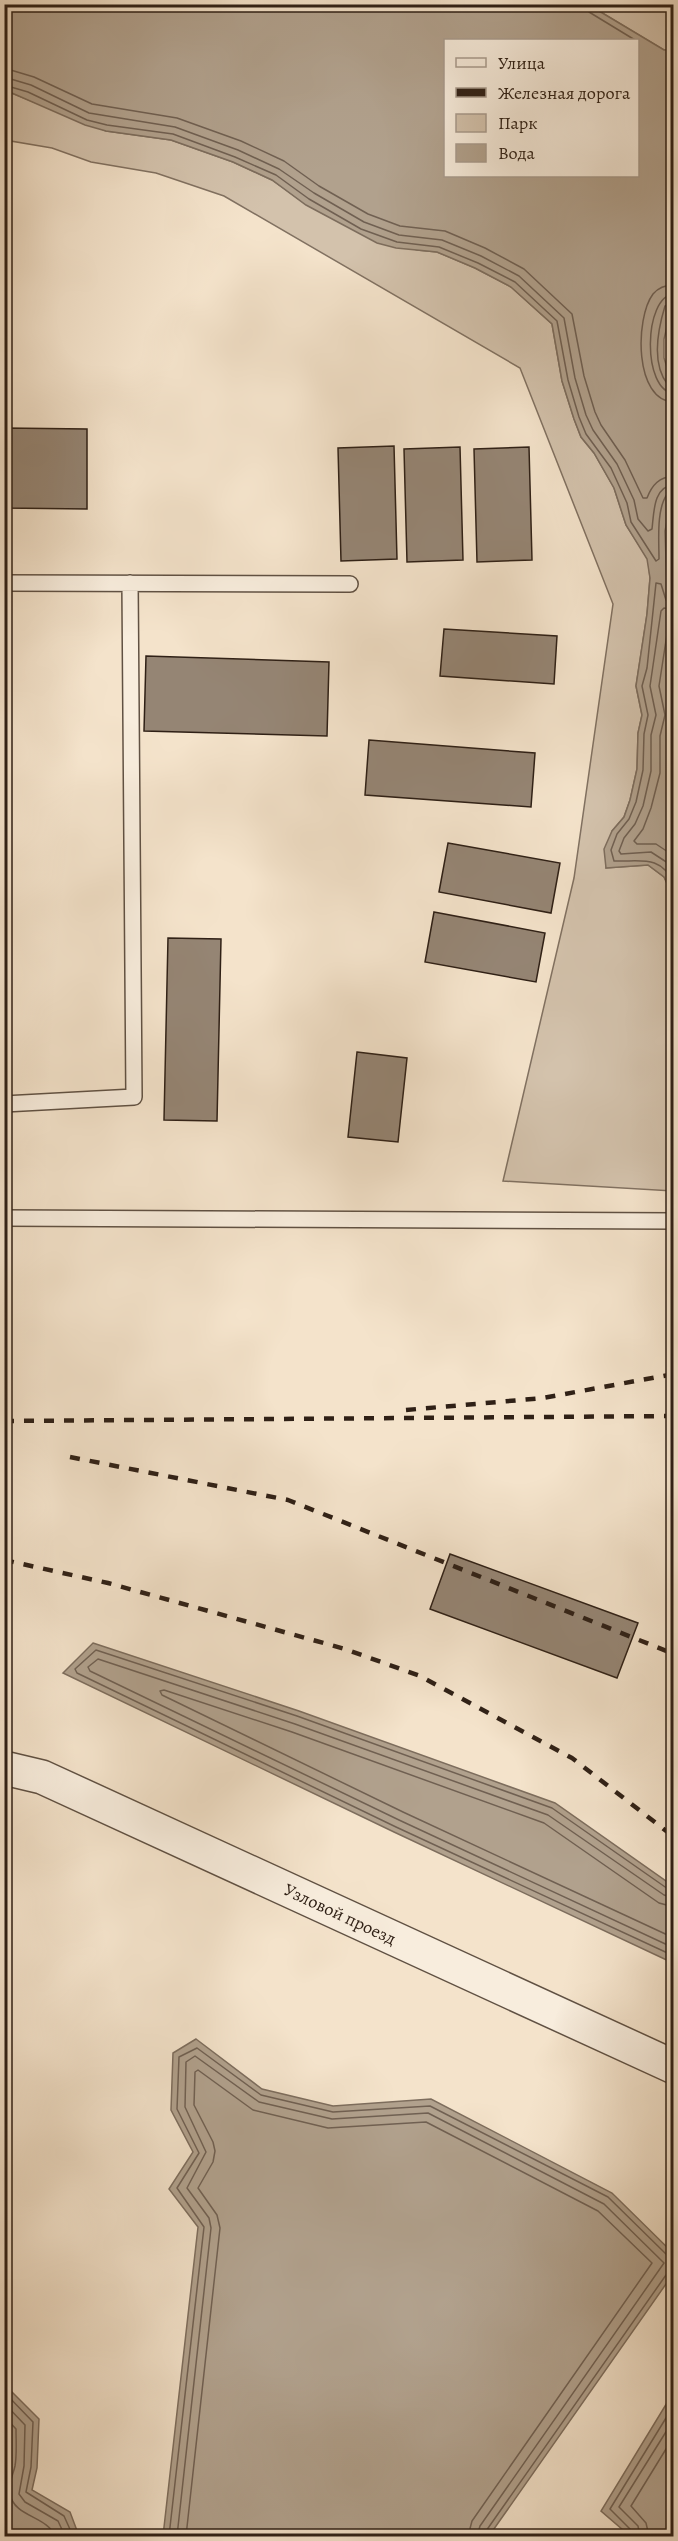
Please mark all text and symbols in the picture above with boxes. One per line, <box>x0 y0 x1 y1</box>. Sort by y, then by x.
legend <box>444 39 639 177</box>
text: Улица <box>498 51 546 75</box>
text: Железная дорога <box>498 81 631 105</box>
text: Парк <box>498 111 538 135</box>
text: Вода <box>498 141 536 165</box>
street label: Узловой проезд <box>280 1877 400 1951</box>

